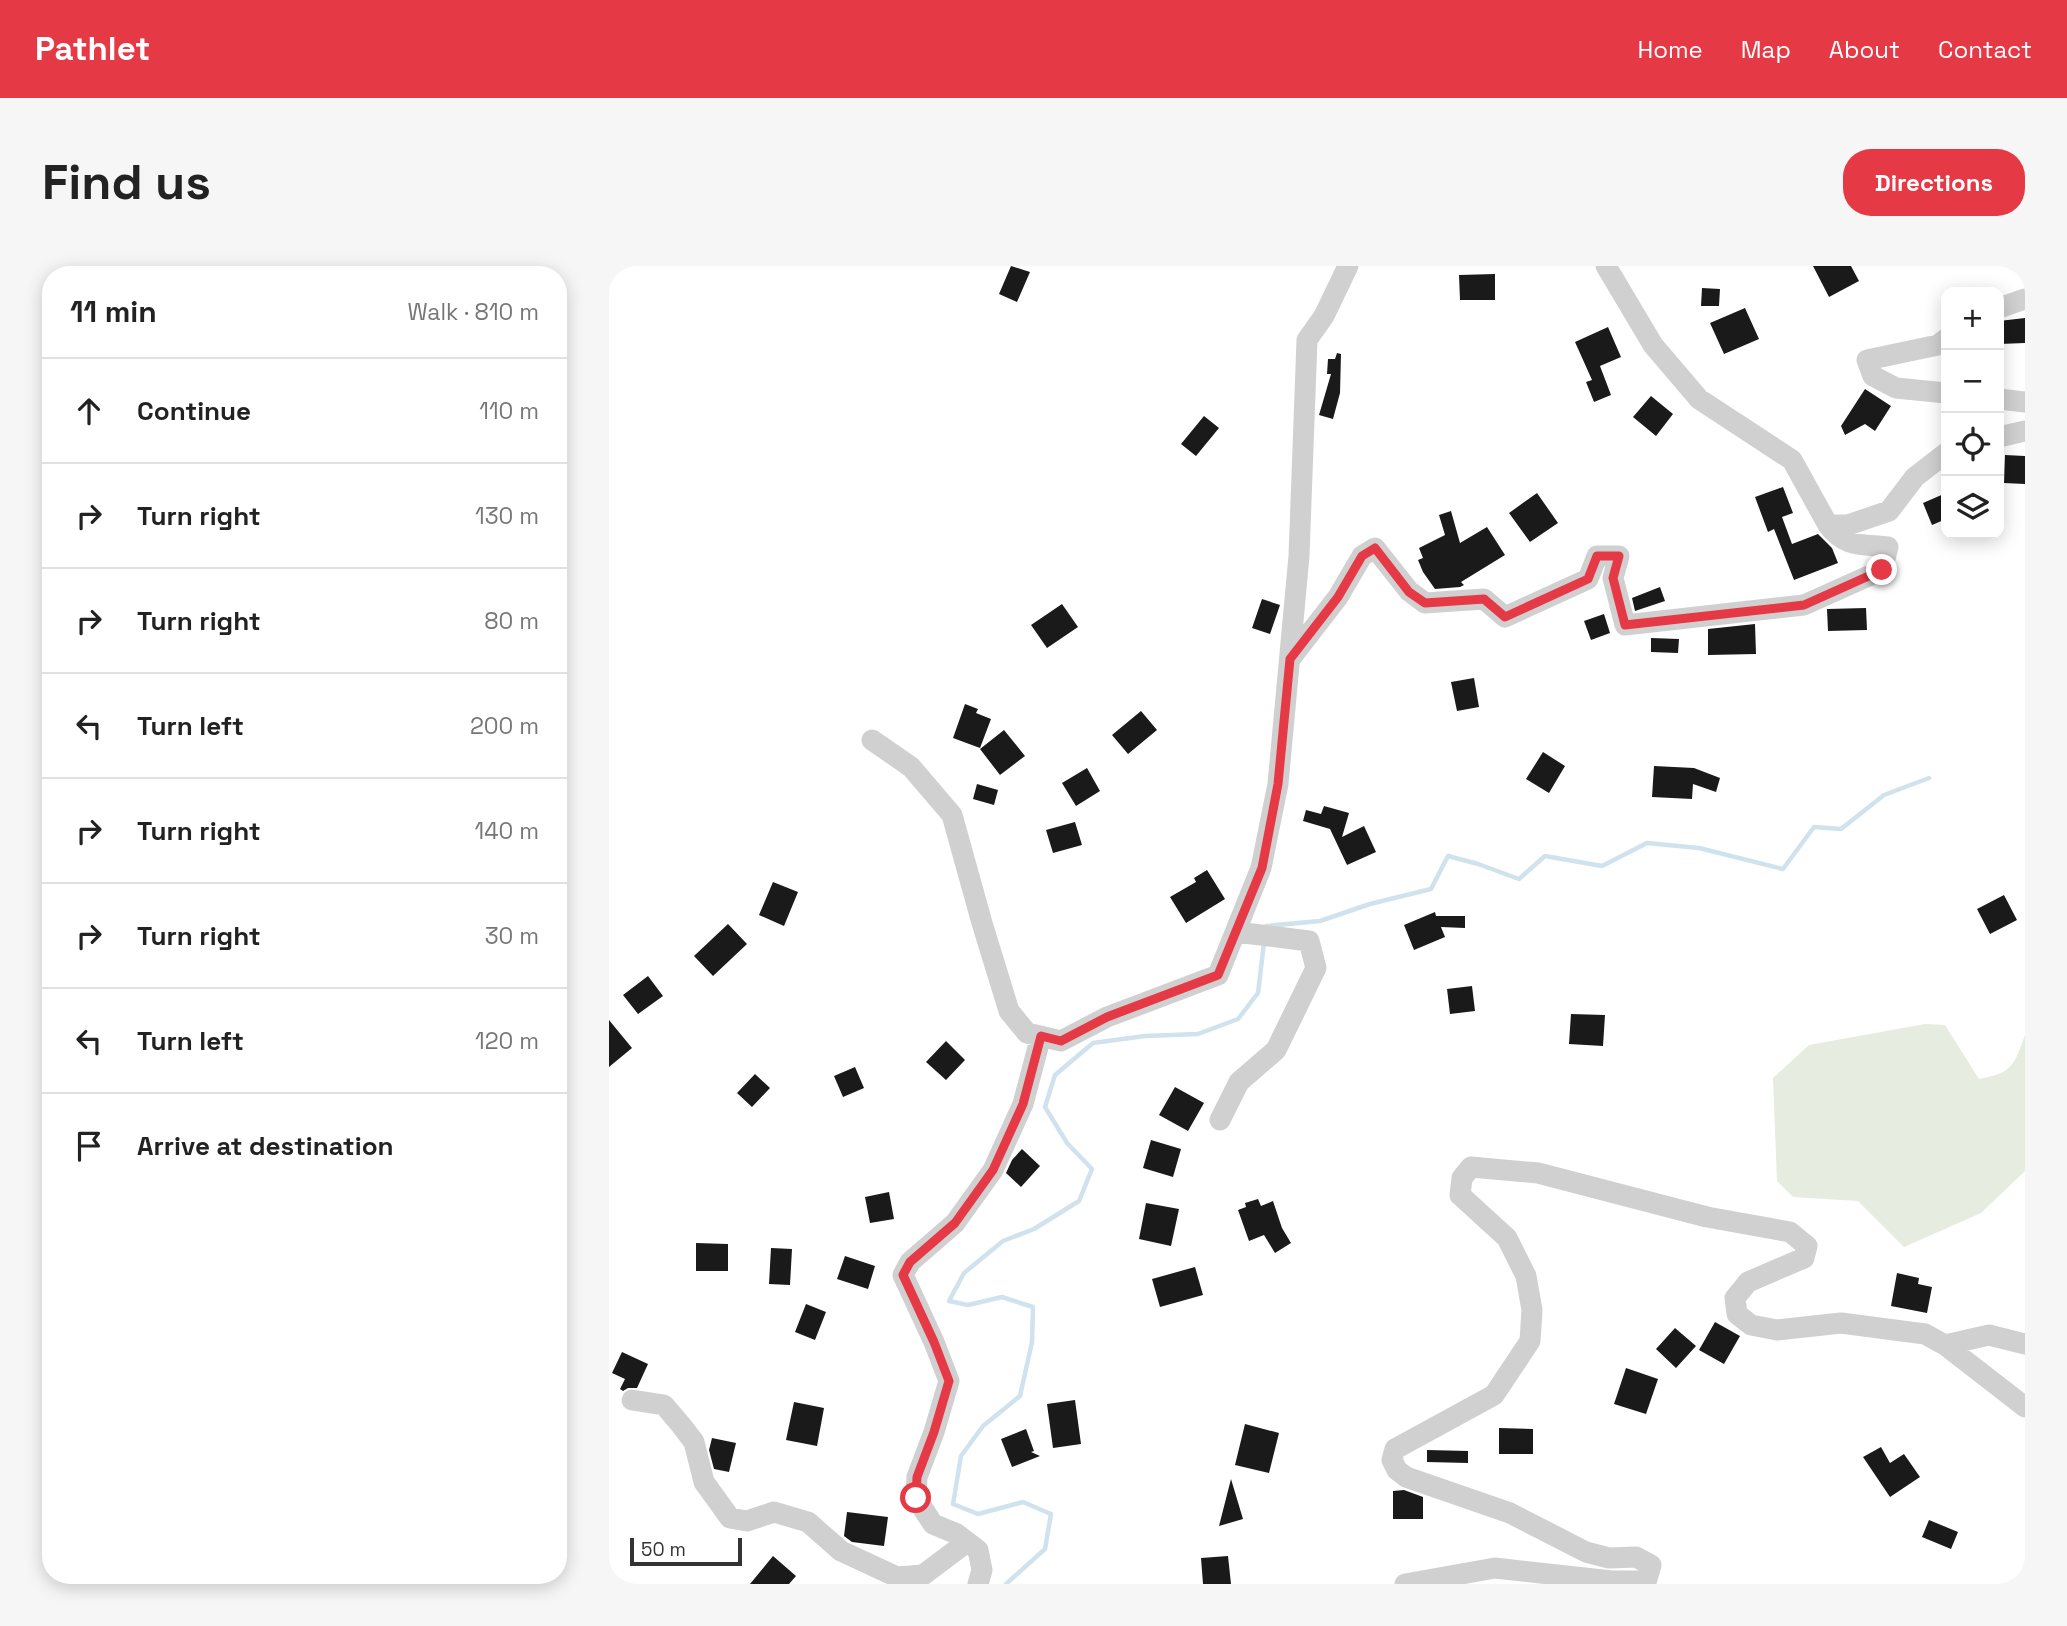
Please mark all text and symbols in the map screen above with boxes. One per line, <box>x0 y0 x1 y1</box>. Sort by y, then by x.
text: Pathlet <box>35 28 150 70</box>
text: Home <box>1637 34 1703 65</box>
text: Map <box>1741 34 1791 65</box>
text: About <box>1829 34 1900 65</box>
text: Contact <box>1938 34 2032 65</box>
button: Directions <box>1843 149 2025 216</box>
text: Find us <box>42 151 211 213</box>
map controls <box>1941 287 2004 539</box>
button: + <box>1941 287 2004 350</box>
text: 11 min <box>70 292 157 331</box>
text: Walk · 810 m <box>407 297 539 327</box>
button: − <box>1941 350 2004 413</box>
icon: ahead <box>70 392 108 430</box>
text: Continue <box>137 394 251 428</box>
text: 110 m <box>479 396 539 426</box>
button: locate <box>1941 413 2004 476</box>
button: layers <box>1941 476 2004 539</box>
icon: right <box>70 497 108 535</box>
text: Turn right <box>137 499 261 533</box>
text: 130 m <box>475 501 539 531</box>
route end <box>1866 554 1897 585</box>
icon: right <box>70 602 108 640</box>
text: Turn right <box>137 604 261 638</box>
text: 80 m <box>484 606 539 636</box>
icon: left <box>70 707 108 745</box>
text: Turn left <box>137 709 244 743</box>
text: 200 m <box>470 711 539 741</box>
icon: right <box>70 812 108 850</box>
text: Turn right <box>137 814 261 848</box>
text: 140 m <box>475 816 539 846</box>
icon: right <box>70 917 108 955</box>
text: Turn right <box>137 919 261 953</box>
text: 30 m <box>485 921 539 951</box>
icon: left <box>70 1022 108 1060</box>
text: Turn left <box>137 1024 244 1058</box>
text: 120 m <box>475 1026 539 1056</box>
icon: arrive <box>70 1127 108 1165</box>
text: Arrive at destination <box>137 1129 394 1163</box>
route start <box>900 1482 931 1513</box>
scale bar <box>630 1535 742 1567</box>
text: 50 m <box>641 1537 686 1562</box>

